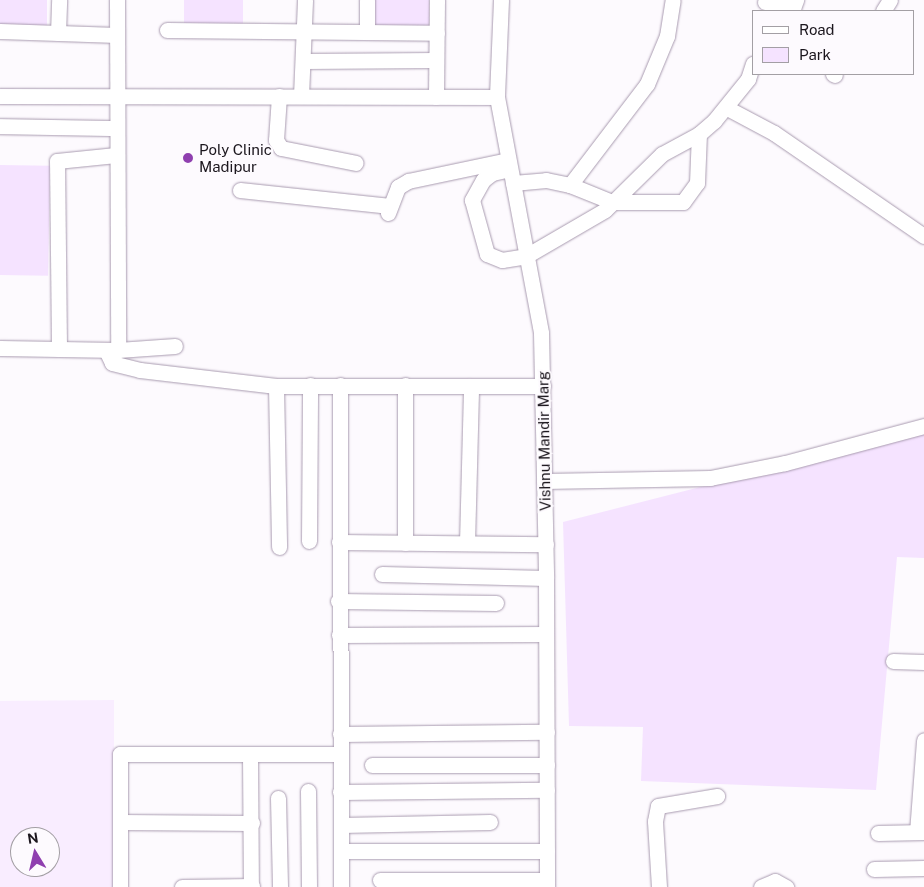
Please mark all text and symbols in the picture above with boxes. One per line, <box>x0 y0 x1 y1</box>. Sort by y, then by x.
legend <box>752 10 914 75</box>
text: Road <box>799 21 835 38</box>
text: Park <box>799 46 831 63</box>
place label: Poly Clinic Madipur <box>199 140 272 175</box>
marker: Poly Clinic Madipur <box>181 151 195 165</box>
street label: Vishnu Mandir Marg <box>534 371 554 511</box>
north arrow <box>10 827 60 877</box>
text: N <box>26 829 39 847</box>

